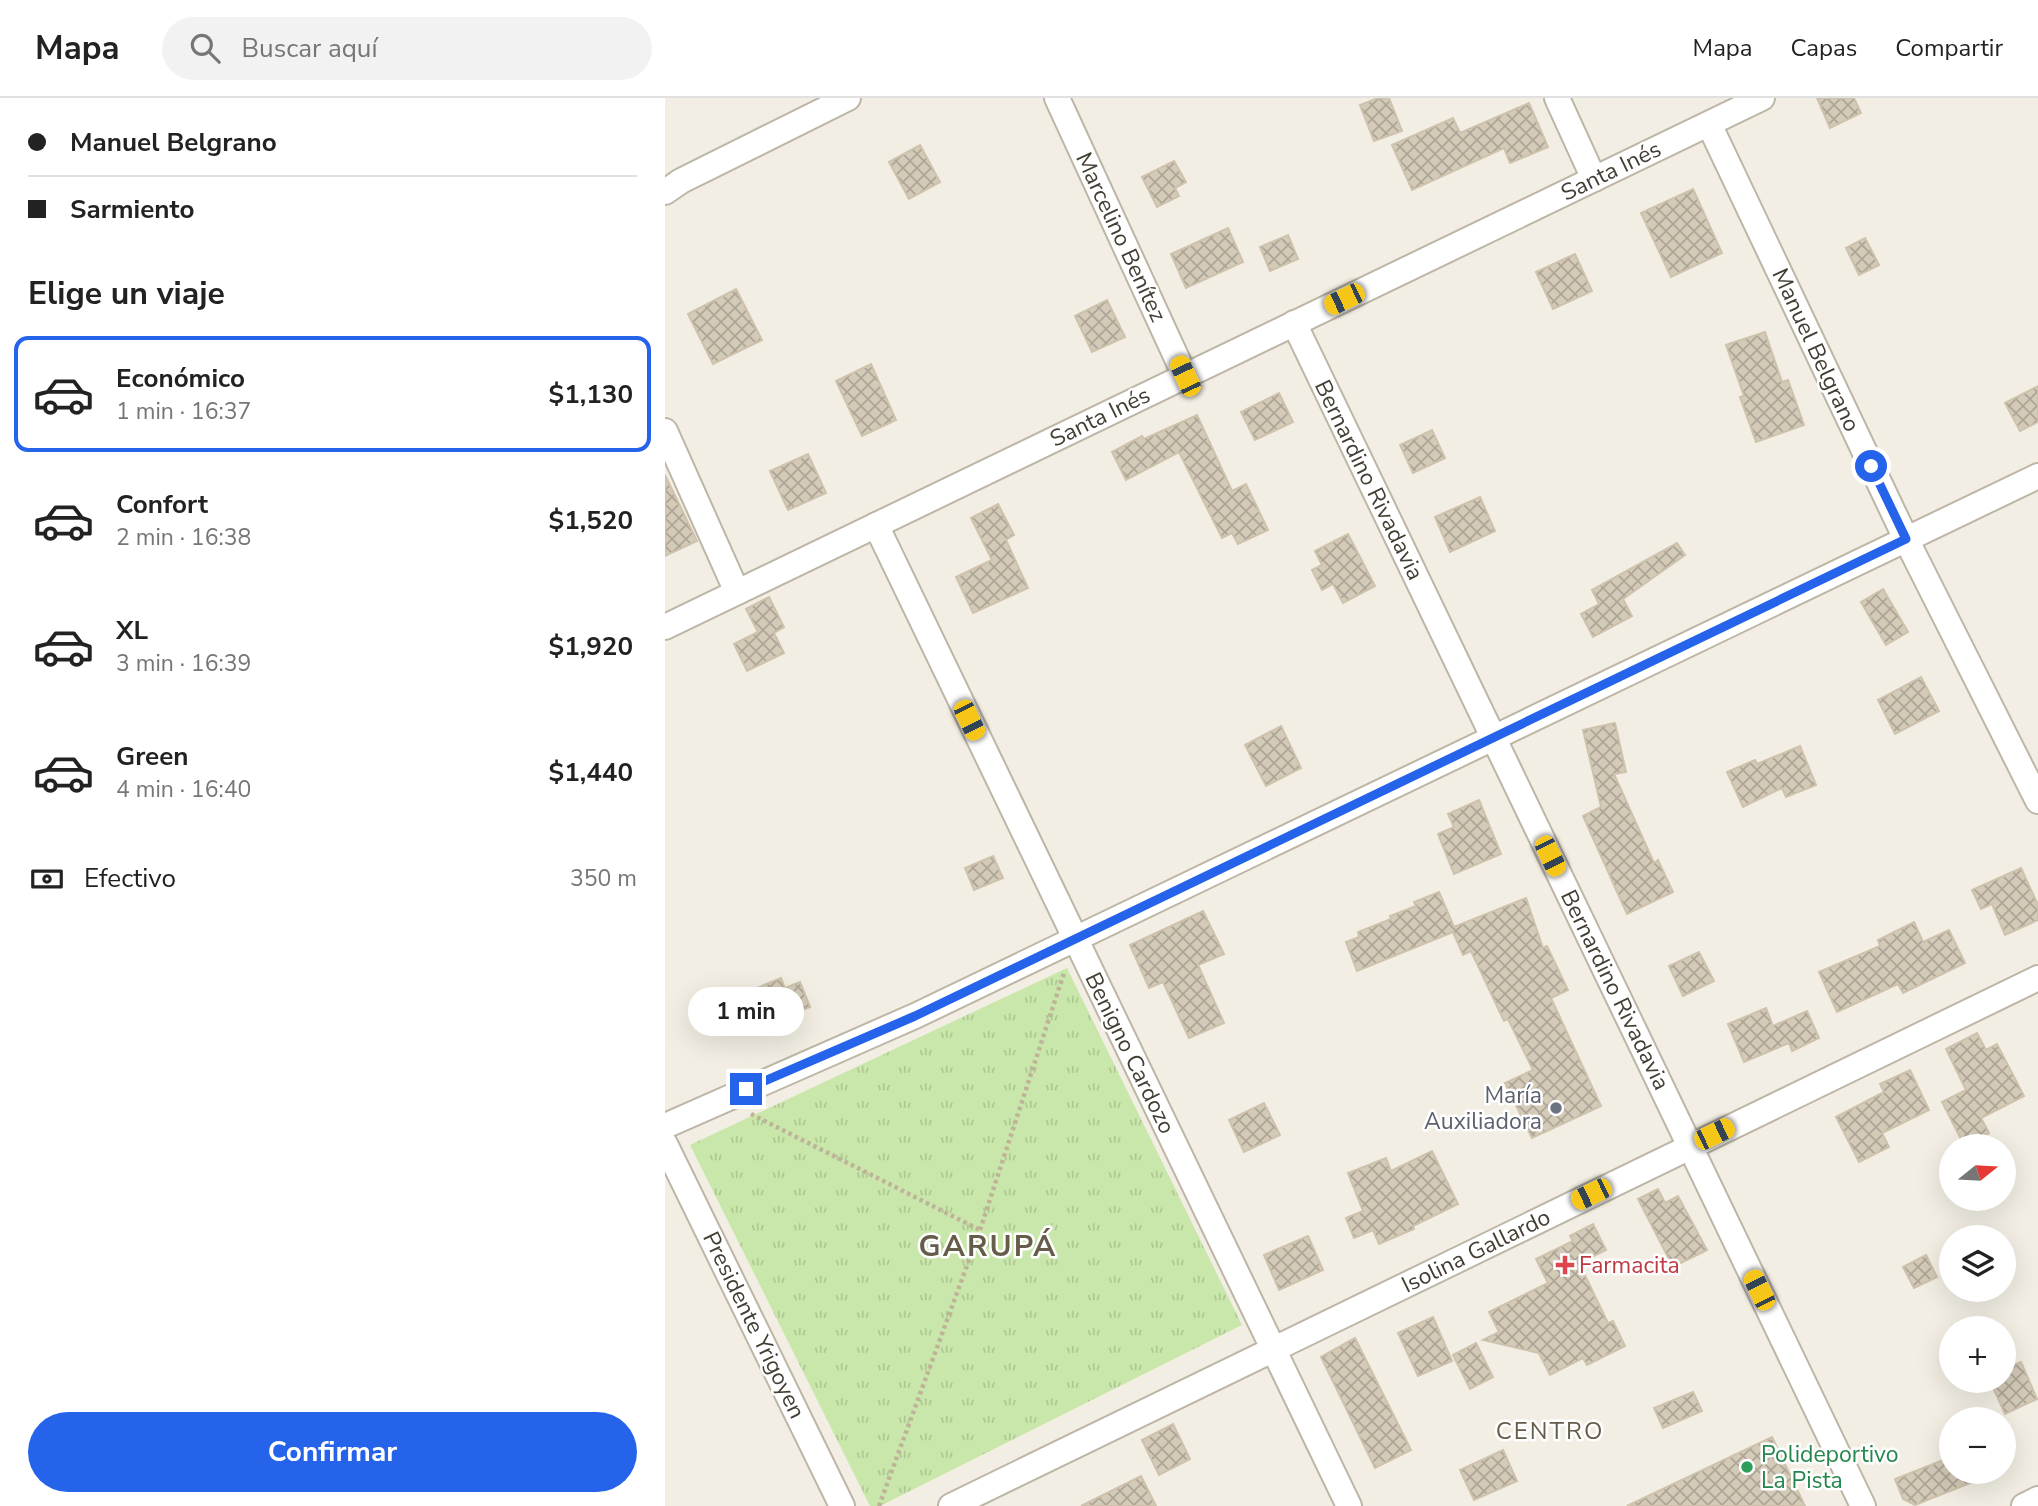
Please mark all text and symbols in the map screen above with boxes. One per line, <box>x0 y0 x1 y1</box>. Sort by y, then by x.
search box <box>162 17 652 80</box>
text: Mapa <box>35 26 120 71</box>
icon: search <box>186 29 224 67</box>
text: Buscar aquí <box>242 31 377 66</box>
text: Mapa <box>1693 32 1753 64</box>
text: Capas <box>1791 32 1857 64</box>
text: Compartir <box>1895 32 2003 64</box>
text: Manuel Belgrano <box>70 125 277 160</box>
street label: Santa Inés <box>1556 133 1666 209</box>
street label: Marcelino Benítez <box>1068 147 1174 327</box>
text: Sarmiento <box>70 192 194 227</box>
street label: Manuel Belgrano <box>1765 263 1867 437</box>
text: Elige un viaje <box>28 272 225 315</box>
car <box>1321 280 1368 318</box>
car <box>1167 353 1204 399</box>
text: Económico <box>116 361 245 396</box>
icon: car <box>32 363 95 426</box>
street label: Bernardino Rivadavia <box>1307 375 1431 585</box>
text: $1,130 <box>549 377 633 412</box>
street label: Santa Inés <box>1045 379 1155 455</box>
text: 1 min · 16:37 <box>116 396 251 427</box>
route start <box>1855 450 1887 482</box>
text: Confort <box>116 487 208 522</box>
icon: car <box>32 489 95 552</box>
text: $1,520 <box>549 503 633 538</box>
text: 2 min · 16:38 <box>116 522 251 553</box>
text: XL <box>116 613 148 648</box>
icon: car <box>32 615 95 678</box>
text: $1,920 <box>549 629 633 664</box>
text: 3 min · 16:39 <box>116 648 251 679</box>
car <box>951 697 988 743</box>
text: Green <box>116 739 189 774</box>
icon: car <box>32 741 95 804</box>
text: $1,440 <box>549 755 633 790</box>
text: 4 min · 16:40 <box>116 774 251 805</box>
car <box>1532 833 1569 879</box>
icon: cash <box>28 860 66 898</box>
text: Efectivo <box>84 861 176 896</box>
text: 350 m <box>570 863 637 894</box>
street label: Bernardino Rivadavia <box>1553 885 1677 1095</box>
street label: Benigno Cardozo <box>1077 967 1183 1139</box>
callout: 1 min <box>688 988 804 1037</box>
text: 1 min <box>716 996 776 1027</box>
route end <box>730 1073 762 1105</box>
place label: María Auxiliadora <box>1424 1080 1542 1137</box>
marker: María Auxiliadora <box>1548 1100 1564 1116</box>
car <box>1691 1115 1738 1153</box>
north arrow <box>1939 1134 2016 1211</box>
map controls <box>1939 1134 2016 1484</box>
car <box>1568 1175 1615 1213</box>
street label: Isolina Gallardo <box>1396 1202 1556 1300</box>
button: layers <box>1939 1225 2016 1302</box>
street label: Presidente Yrigoyen <box>695 1226 813 1424</box>
district label: GARUPÁ <box>919 1226 1057 1267</box>
place label: Farmacita <box>1579 1250 1680 1281</box>
marker: Farmacita <box>1557 1257 1573 1273</box>
car <box>1741 1267 1778 1313</box>
button: + <box>1939 1316 2016 1393</box>
button: − <box>1939 1407 2016 1484</box>
button: Confirmar <box>28 1412 637 1492</box>
district label: CENTRO <box>1496 1415 1604 1447</box>
place label: Polideportivo La Pista <box>1761 1439 1899 1496</box>
marker: Polideportivo La Pista <box>1739 1459 1755 1475</box>

